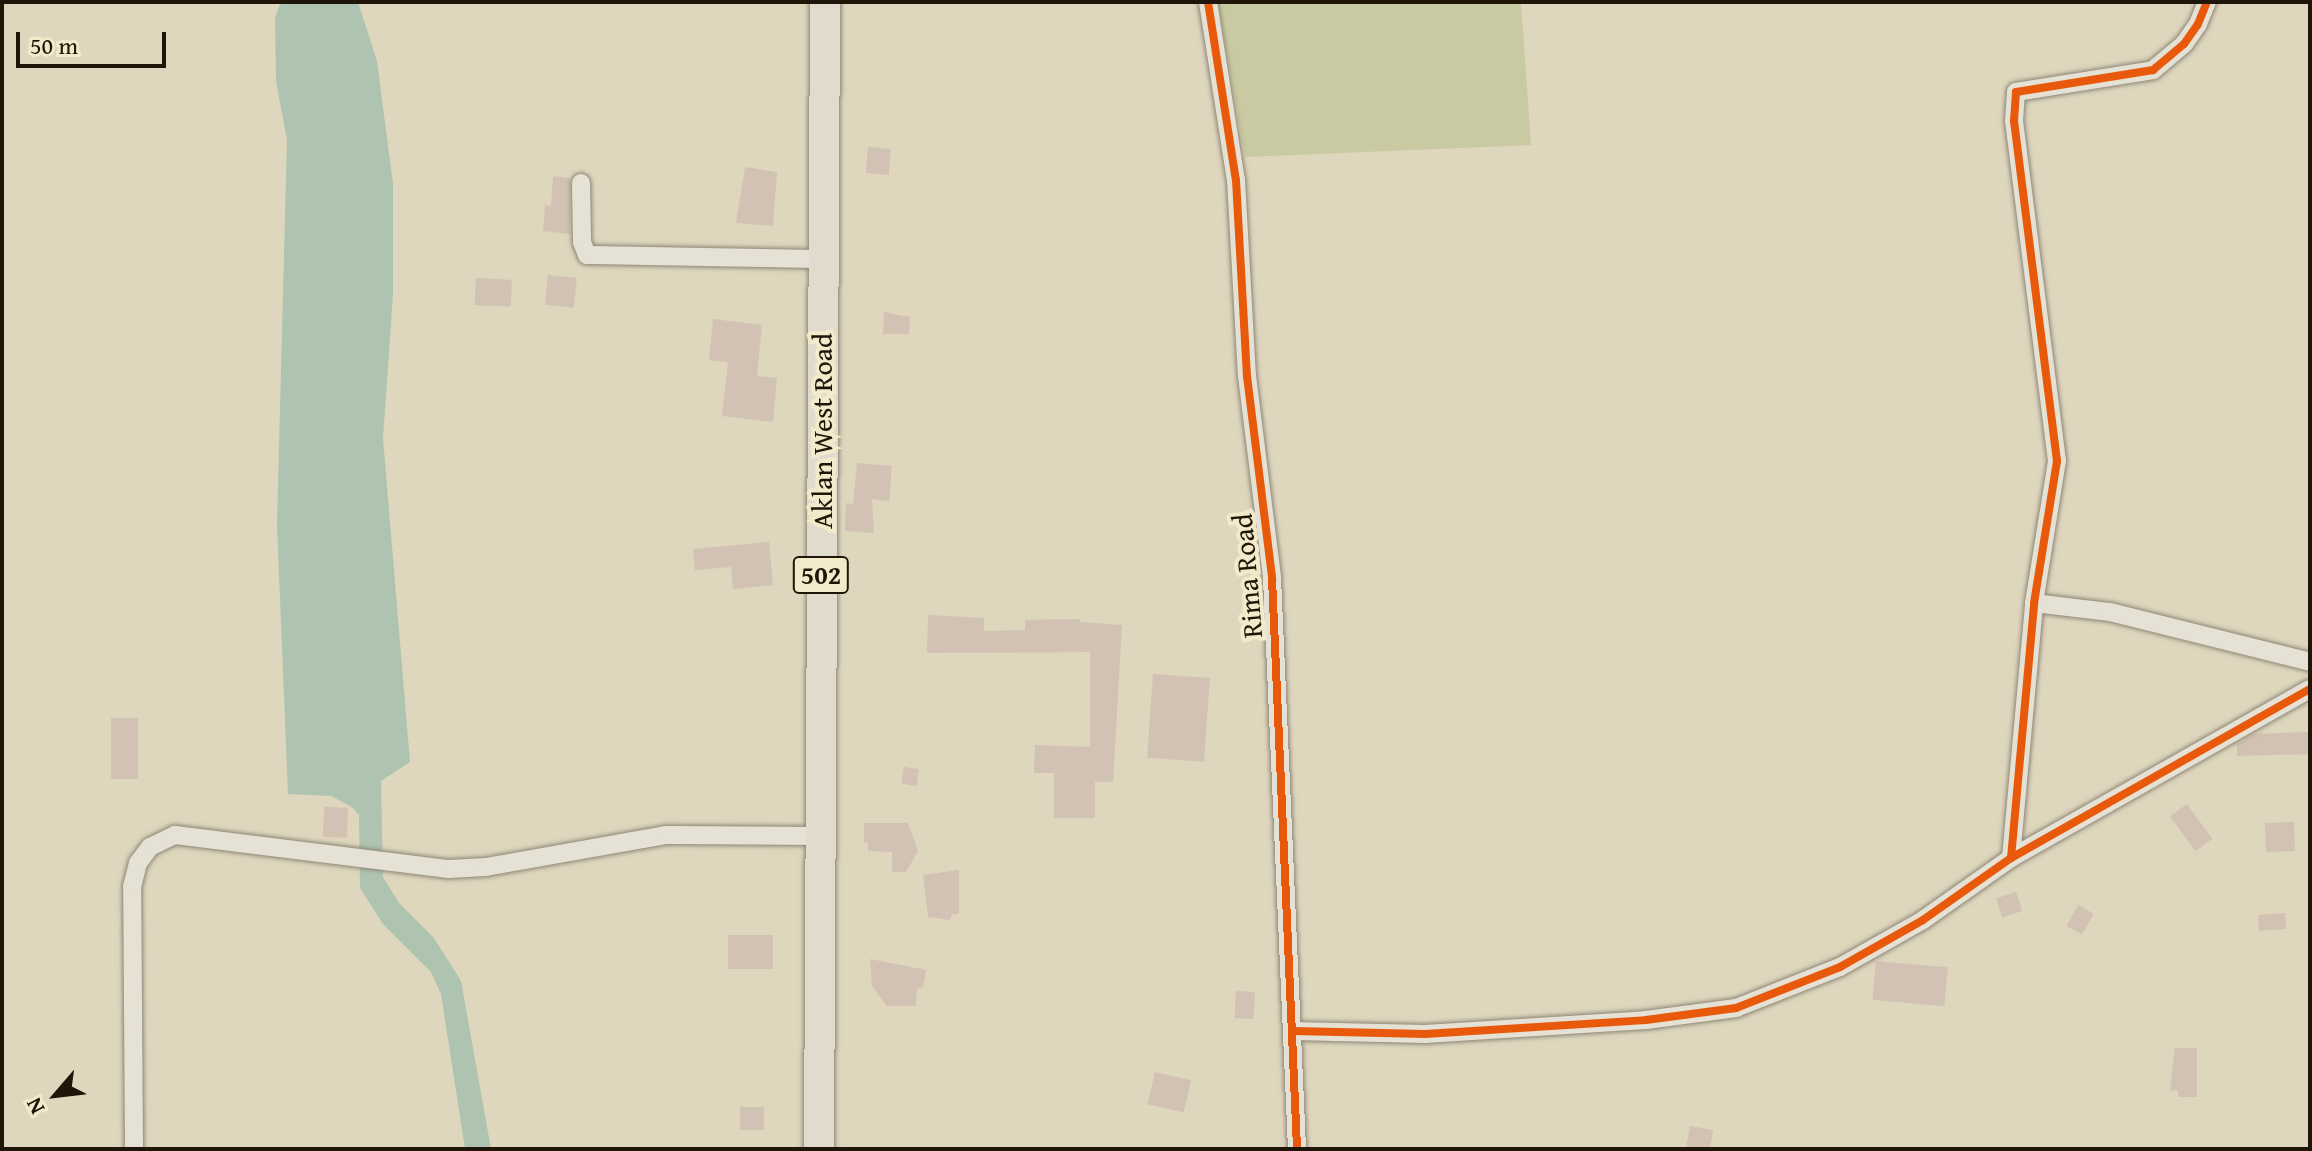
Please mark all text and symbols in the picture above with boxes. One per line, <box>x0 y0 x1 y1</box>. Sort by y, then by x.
scale bar <box>20 16 170 66</box>
text: 50 m <box>30 28 78 63</box>
street label: Aklan West Road <box>805 333 839 529</box>
street label: Rima Road <box>1225 512 1269 640</box>
road number: 502 <box>791 553 851 597</box>
north arrow <box>16 1055 96 1135</box>
text: N <box>17 1092 52 1120</box>

